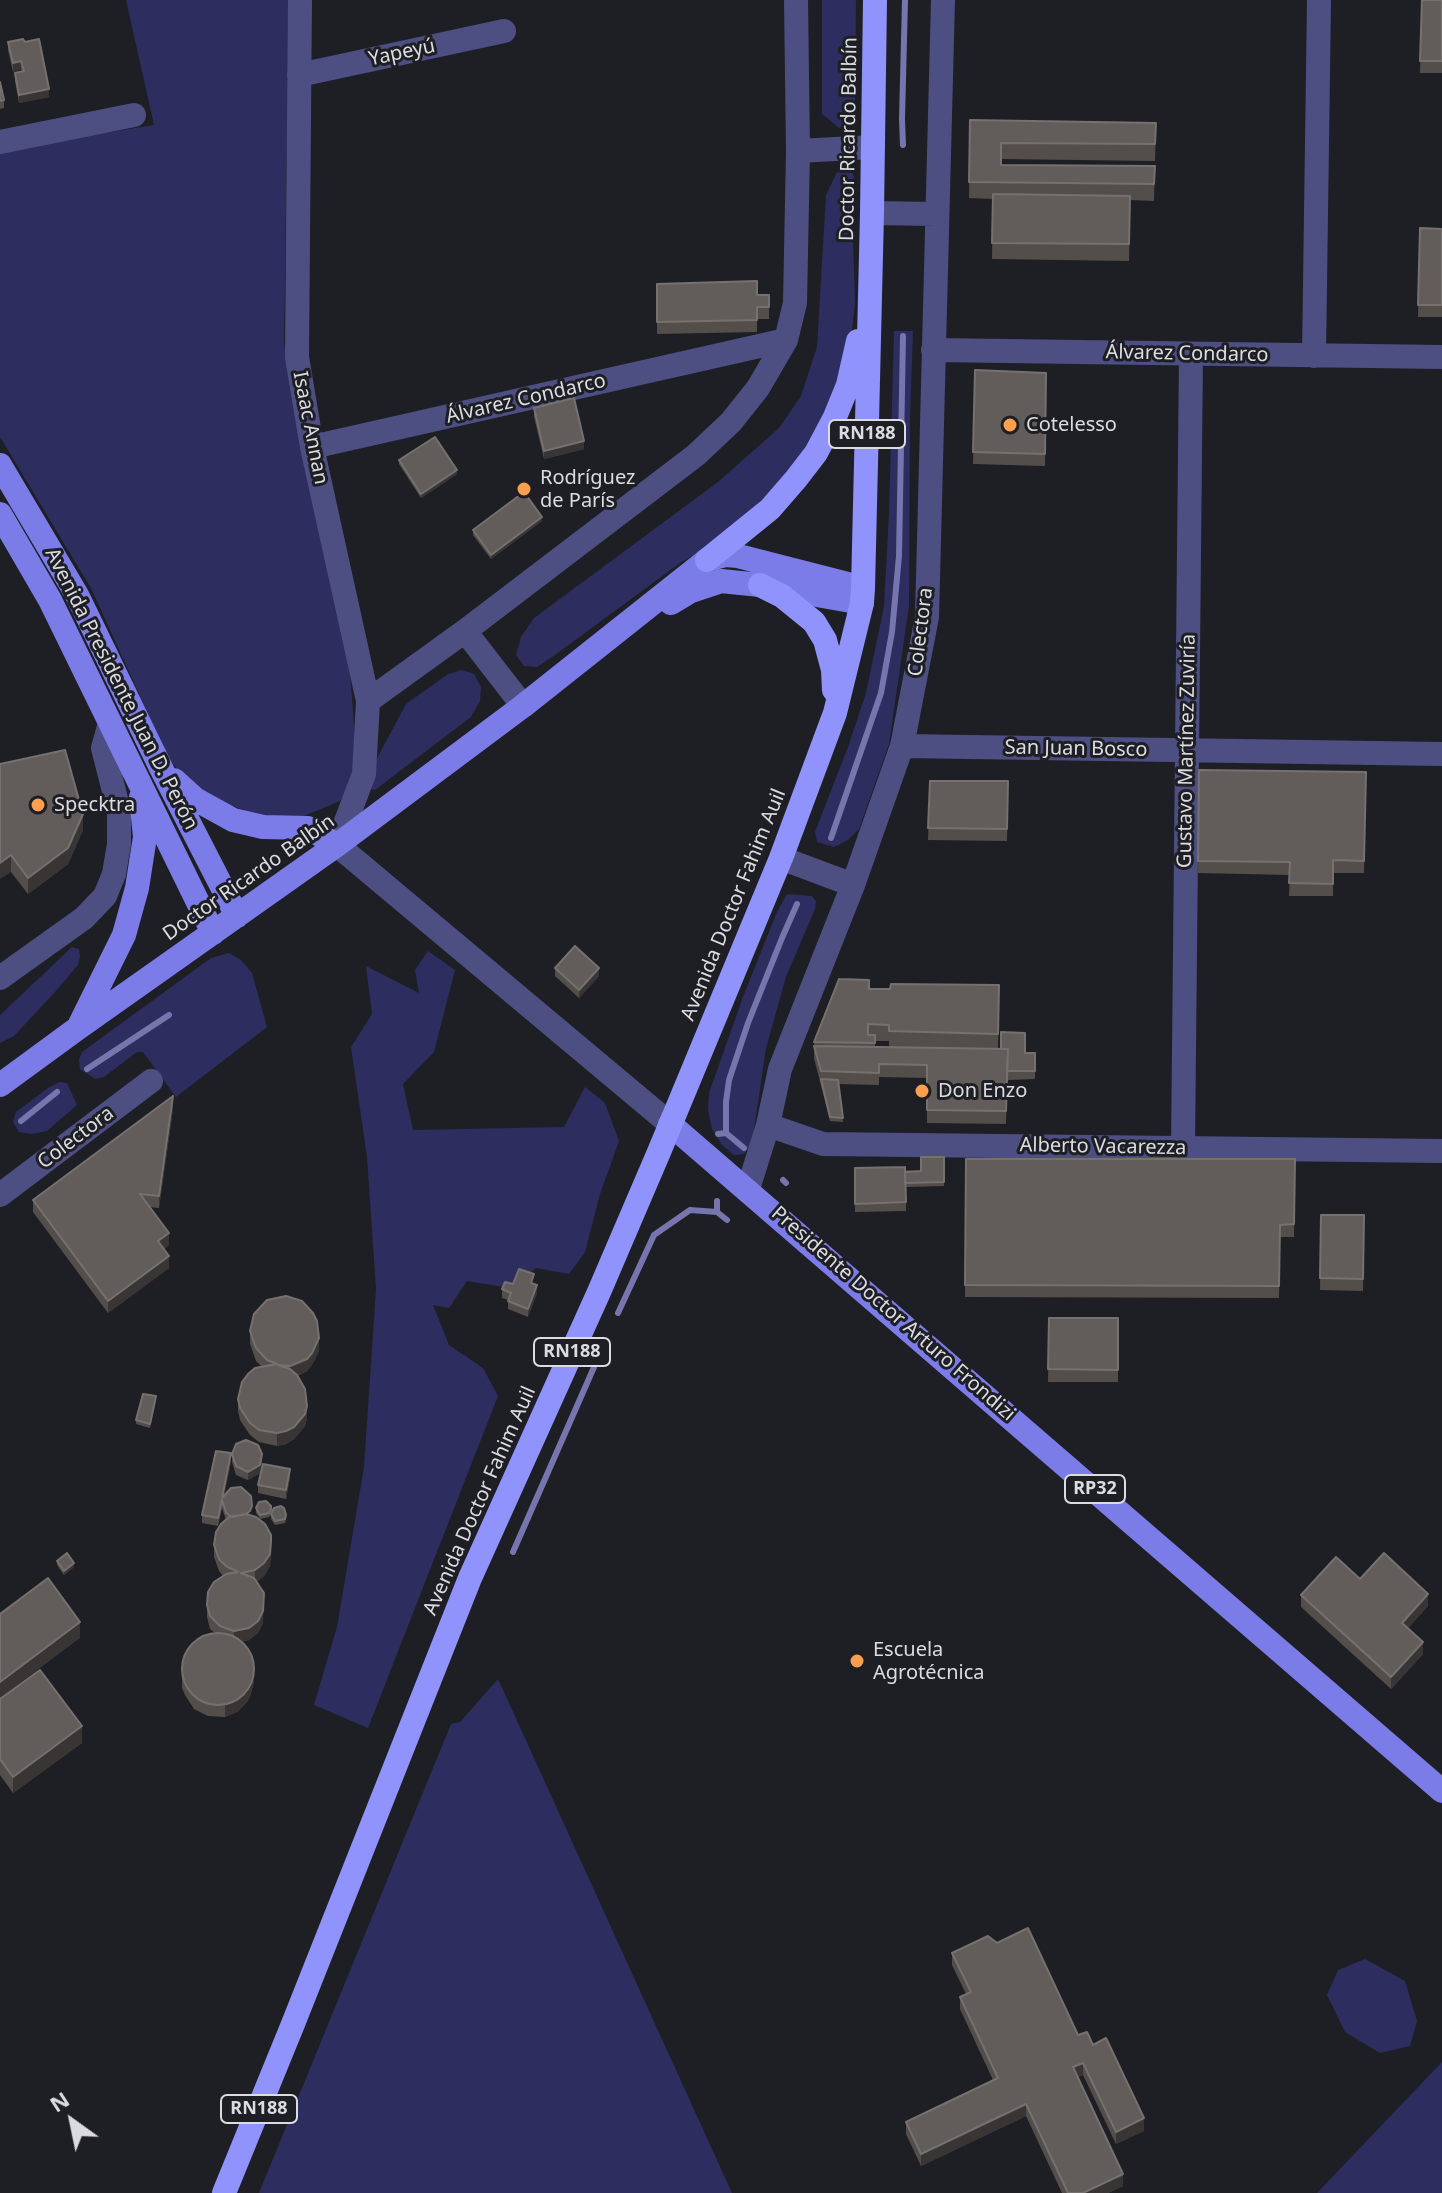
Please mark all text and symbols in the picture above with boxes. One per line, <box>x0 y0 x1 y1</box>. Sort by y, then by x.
street label: Yapeyú <box>367 34 437 72</box>
street label: Doctor Ricardo Balbín <box>835 37 863 241</box>
street label: Álvarez Condarco <box>1105 341 1269 367</box>
street label: Isaac Annan <box>287 369 333 487</box>
street label: Álvarez Condarco <box>444 369 608 429</box>
place label: Cotelesso <box>1026 413 1117 437</box>
marker: Cotelesso <box>1001 416 1019 434</box>
road number: RN188 <box>829 420 905 448</box>
place label: Rodríguez de París <box>540 466 635 513</box>
marker: Rodríguez de París <box>515 480 533 498</box>
street label: Avenida Presidente Juan D. Perón <box>39 544 203 834</box>
street label: Colectora <box>904 586 938 678</box>
street label: Gustavo Martínez Zuviría <box>1173 634 1201 868</box>
street label: San Juan Bosco <box>1004 736 1148 762</box>
street label: Avenida Doctor Fahim Auil <box>676 786 792 1024</box>
place label: Specktra <box>54 793 135 817</box>
marker: Specktra <box>29 796 47 814</box>
street label: Doctor Ricardo Balbín <box>158 810 340 946</box>
place label: Don Enzo <box>938 1079 1027 1103</box>
marker: Don Enzo <box>913 1082 931 1100</box>
street label: Colectora <box>33 1102 119 1174</box>
street label: Alberto Vacarezza <box>1019 1134 1187 1160</box>
street label: Presidente Doctor Arturo Frondizi <box>766 1202 1020 1426</box>
road number: RN188 <box>534 1338 610 1366</box>
street label: Avenida Doctor Fahim Auil <box>419 1383 541 1619</box>
road number: RP32 <box>1065 1475 1125 1503</box>
place label: Escuela Agrotécnica <box>873 1638 984 1685</box>
marker: Escuela Agrotécnica <box>848 1652 866 1670</box>
north arrow <box>32 2081 112 2161</box>
text: N <box>43 2083 75 2118</box>
road number: RN188 <box>221 2095 297 2123</box>

